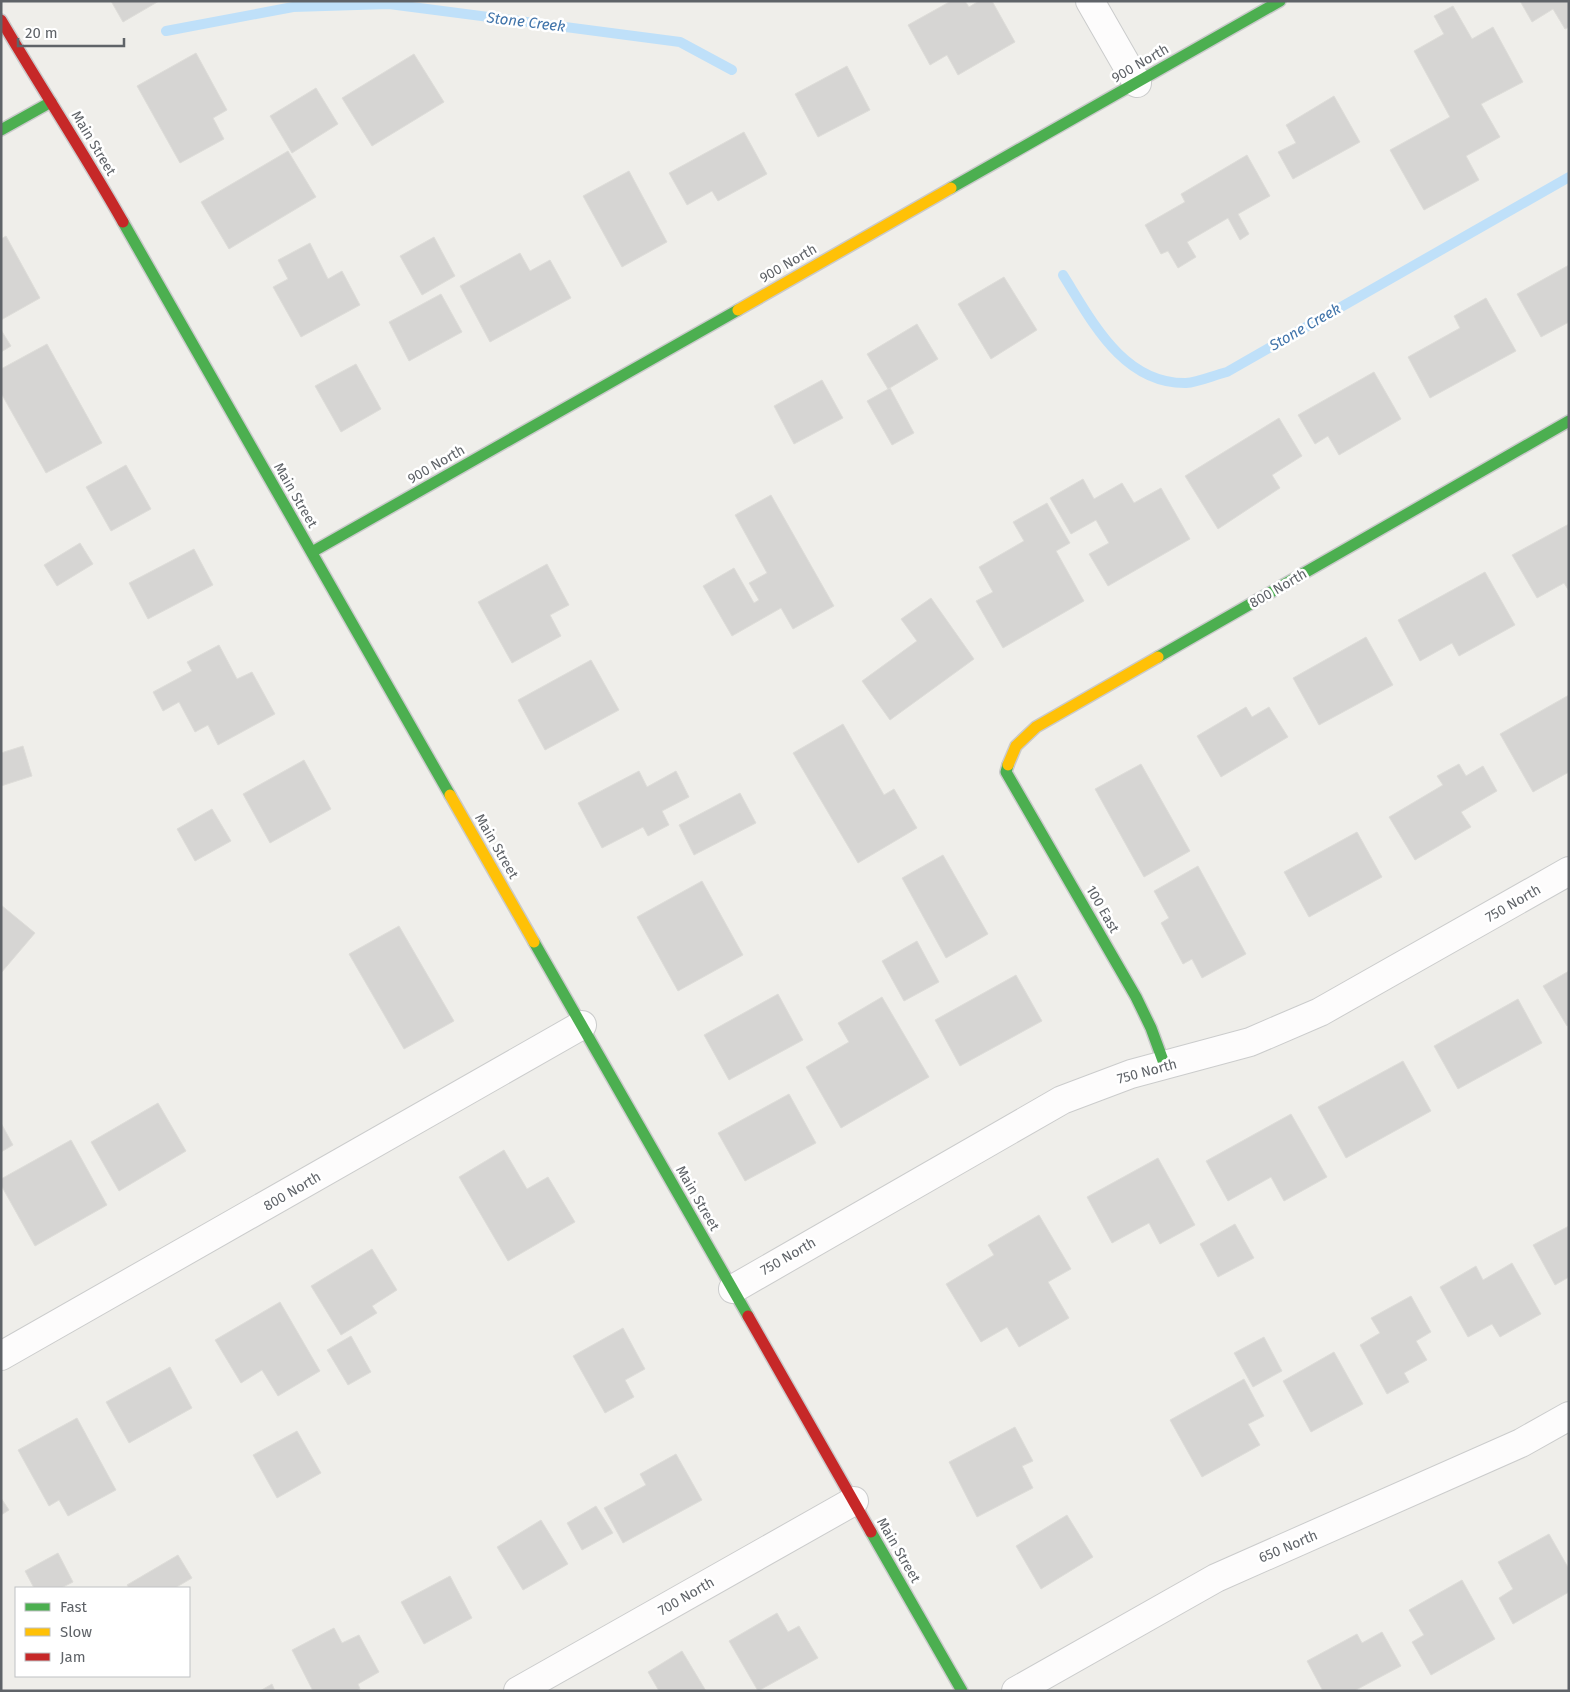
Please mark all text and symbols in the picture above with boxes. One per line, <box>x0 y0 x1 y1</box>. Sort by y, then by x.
water label: Stone Creek <box>485 8 566 36</box>
scale bar <box>18 15 124 47</box>
text: 20 m <box>25 24 58 42</box>
street label: 900 North <box>1109 40 1172 87</box>
street label: Main Street <box>68 108 120 179</box>
street label: 900 North <box>757 240 820 287</box>
water label: Stone Creek <box>1265 299 1344 355</box>
street label: 900 North <box>405 441 468 488</box>
street label: Main Street <box>270 460 321 532</box>
street label: 800 North <box>1247 565 1310 612</box>
street label: Main Street <box>471 811 522 883</box>
street label: 750 North <box>1483 881 1544 926</box>
street label: 100 East <box>1082 883 1123 937</box>
street label: 750 North <box>1115 1055 1179 1088</box>
street label: Main Street <box>672 1163 723 1235</box>
street label: 800 North <box>261 1168 324 1215</box>
street label: 750 North <box>758 1234 819 1279</box>
street label: Main Street <box>873 1515 924 1587</box>
street label: 650 North <box>1256 1526 1320 1566</box>
street label: 700 North <box>655 1574 717 1619</box>
legend <box>15 1587 190 1677</box>
text: Fast <box>60 1598 87 1616</box>
text: Slow <box>60 1623 92 1641</box>
text: Jam <box>60 1648 86 1666</box>

